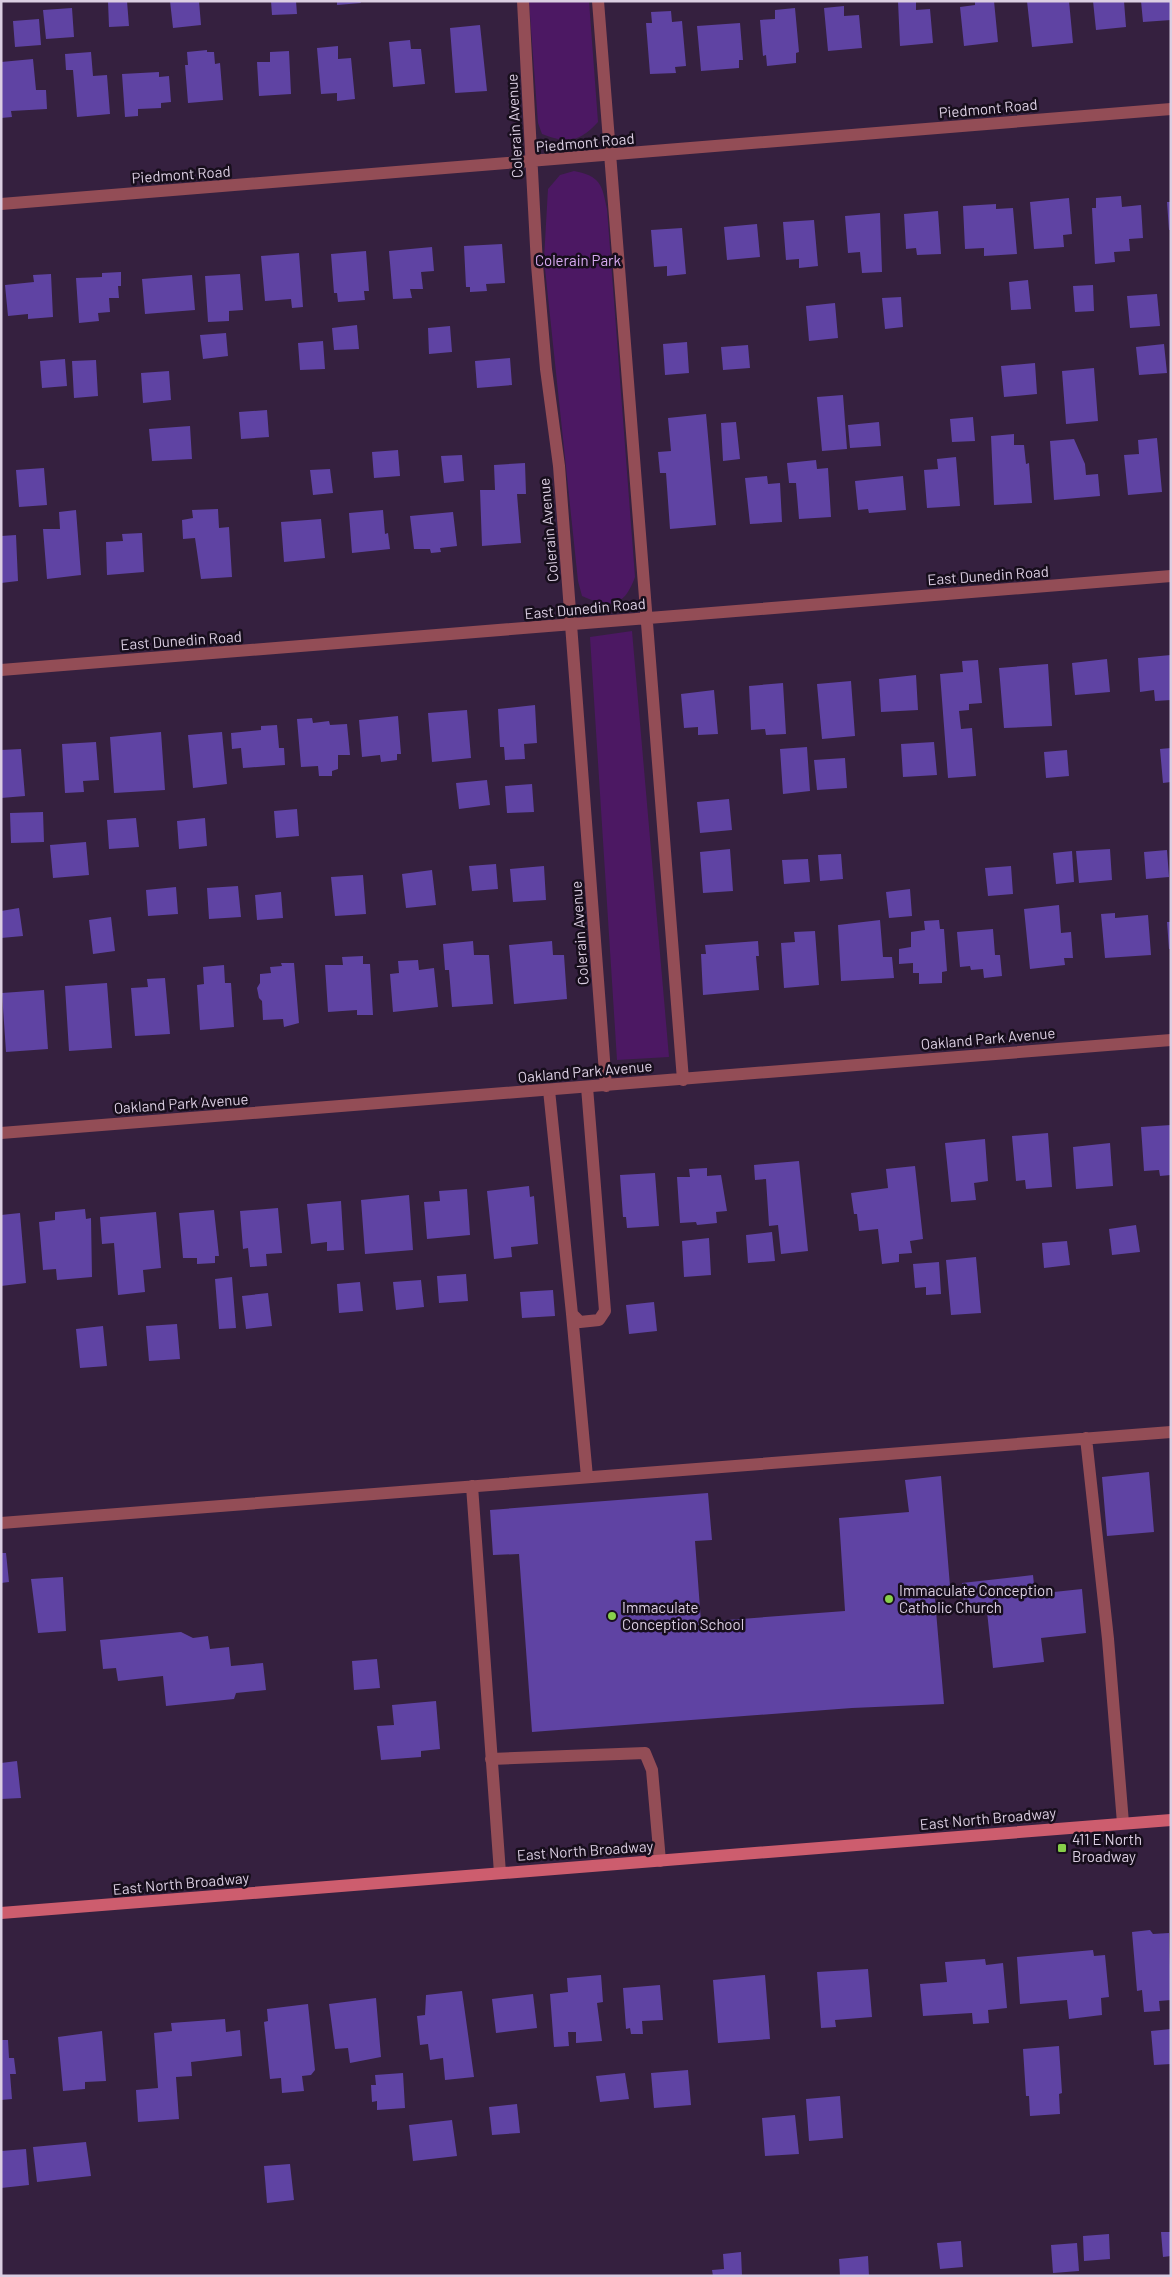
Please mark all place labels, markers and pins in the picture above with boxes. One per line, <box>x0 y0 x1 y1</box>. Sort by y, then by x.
place label: Immaculate Conception Catholic Church <box>899 1581 1053 1616</box>
marker: Immaculate Conception Catholic Church <box>883 1593 895 1605</box>
place label: Immaculate Conception School <box>622 1598 744 1633</box>
marker: Immaculate Conception School <box>606 1610 618 1622</box>
place label: 411 E North Broadway <box>1072 1830 1142 1865</box>
marker: 411 E North Broadway <box>1056 1842 1068 1854</box>

